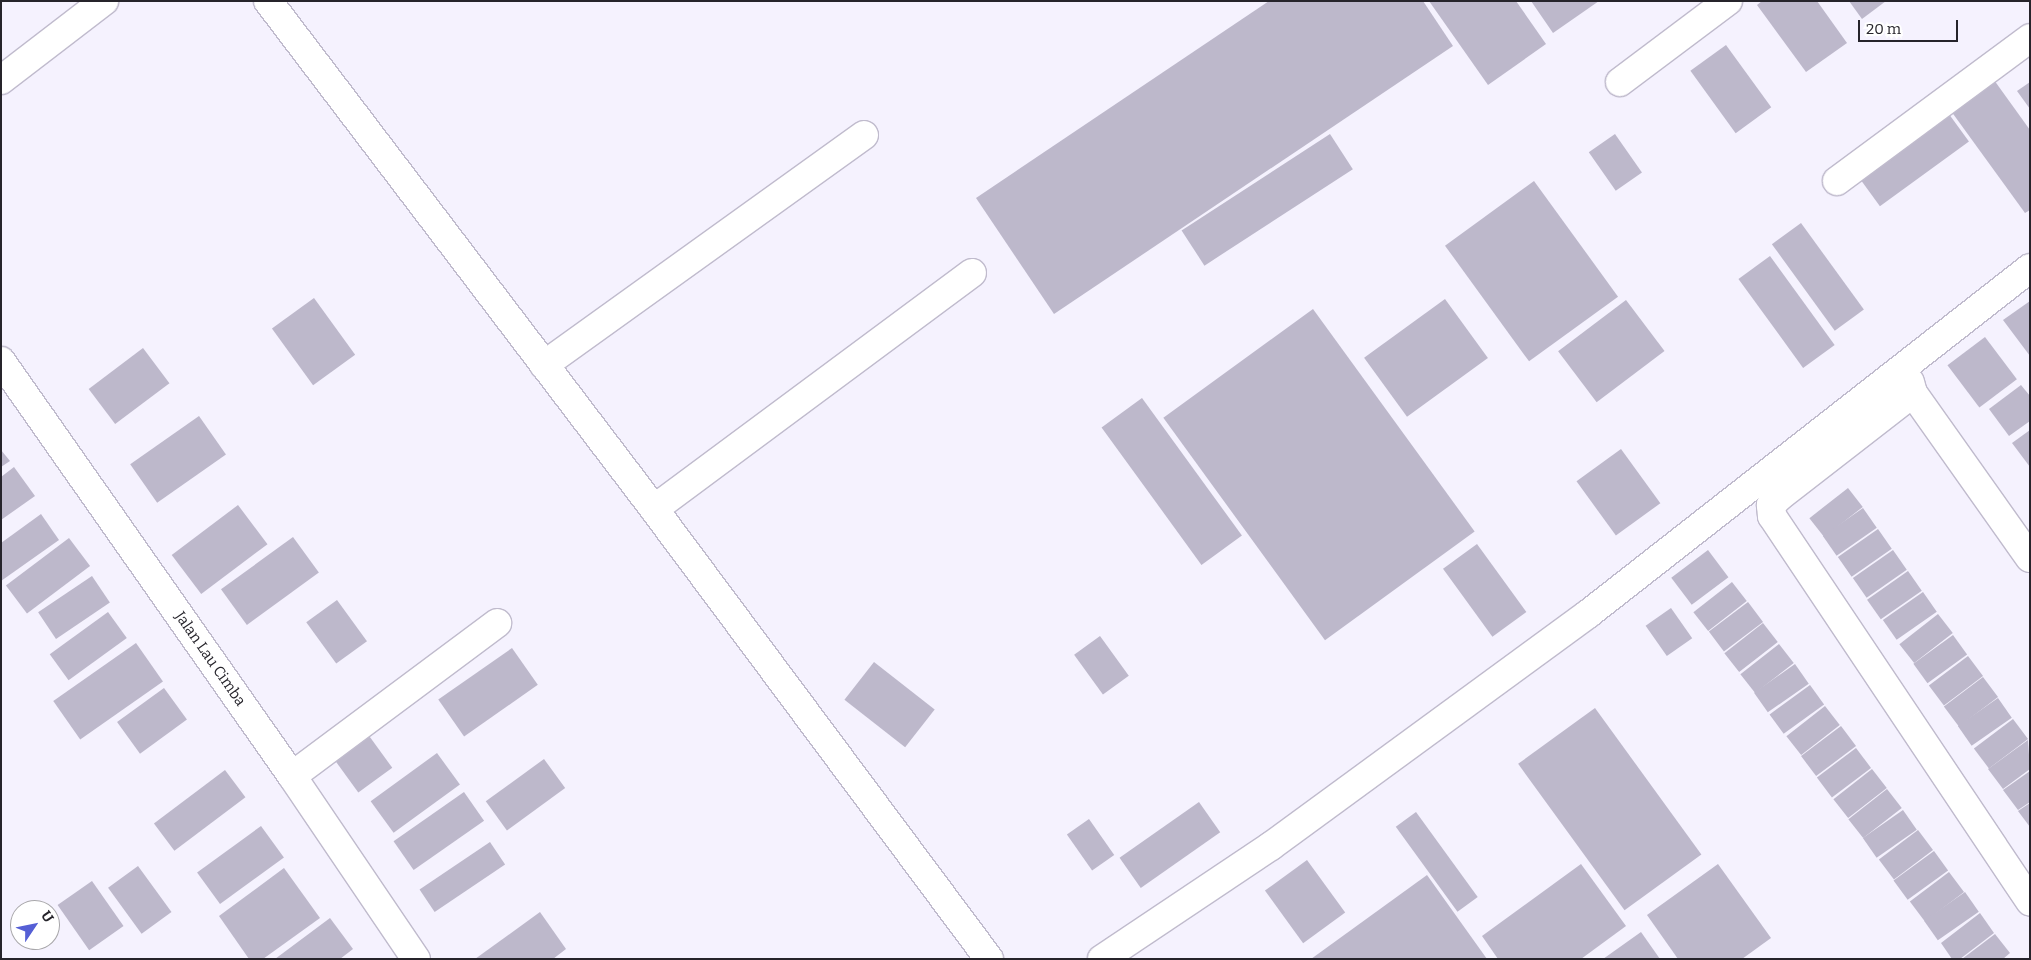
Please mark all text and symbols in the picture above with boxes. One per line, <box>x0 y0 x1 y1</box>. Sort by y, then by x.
scale bar <box>1861 10 1961 42</box>
text: 20 m <box>1866 20 1901 38</box>
street label: Jalan Lau Cimba <box>171 608 249 710</box>
north arrow <box>10 900 60 950</box>
text: U <box>37 908 57 926</box>

